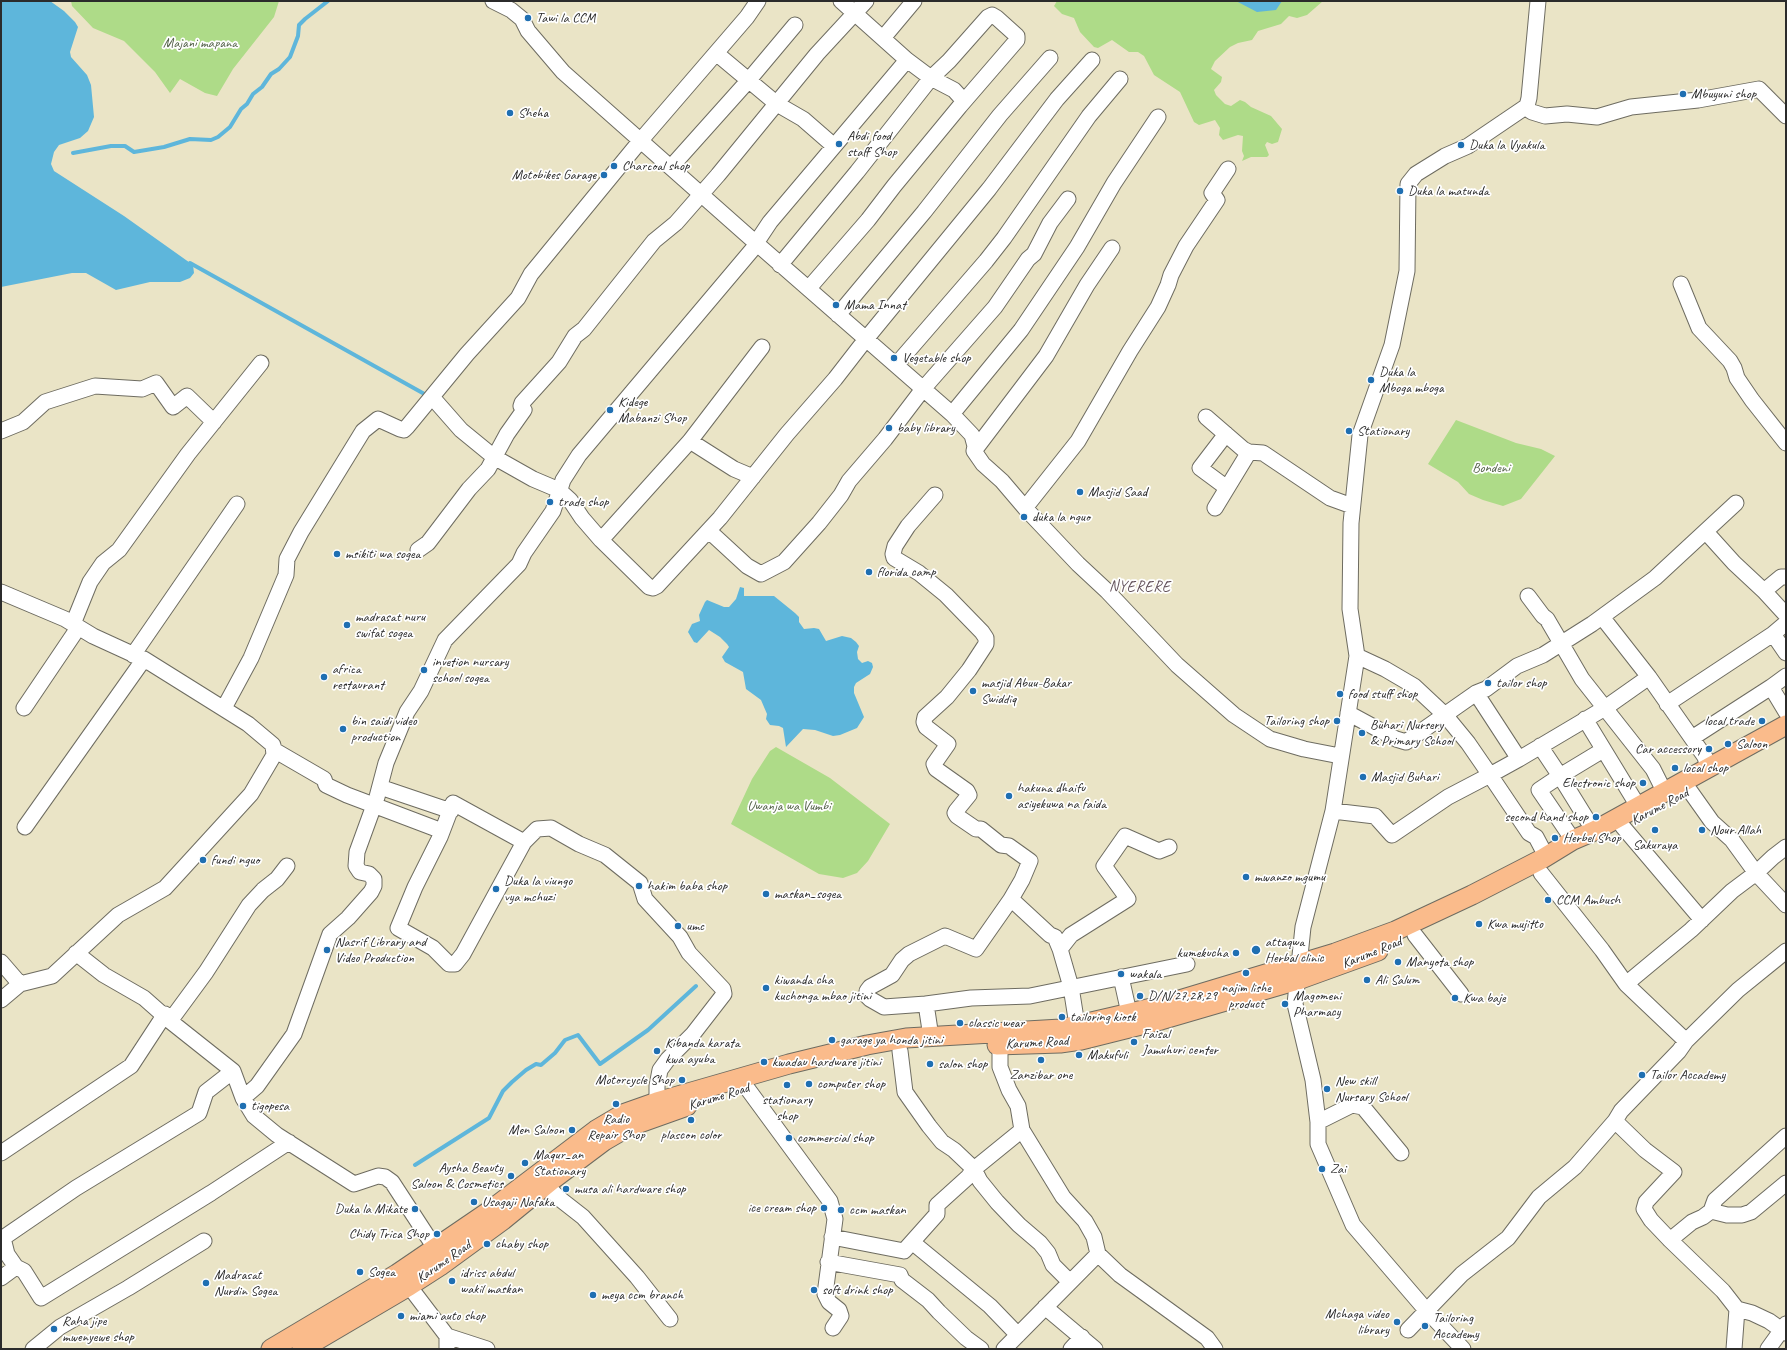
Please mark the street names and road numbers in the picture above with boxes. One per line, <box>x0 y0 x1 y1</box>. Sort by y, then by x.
street label: Karume Road <box>1628 785 1692 829</box>
street label: Karume Road <box>1340 933 1404 973</box>
street label: Karume Road <box>1005 1033 1069 1053</box>
street label: Karume Road <box>687 1080 751 1114</box>
street label: Karume Road <box>414 1237 474 1287</box>

